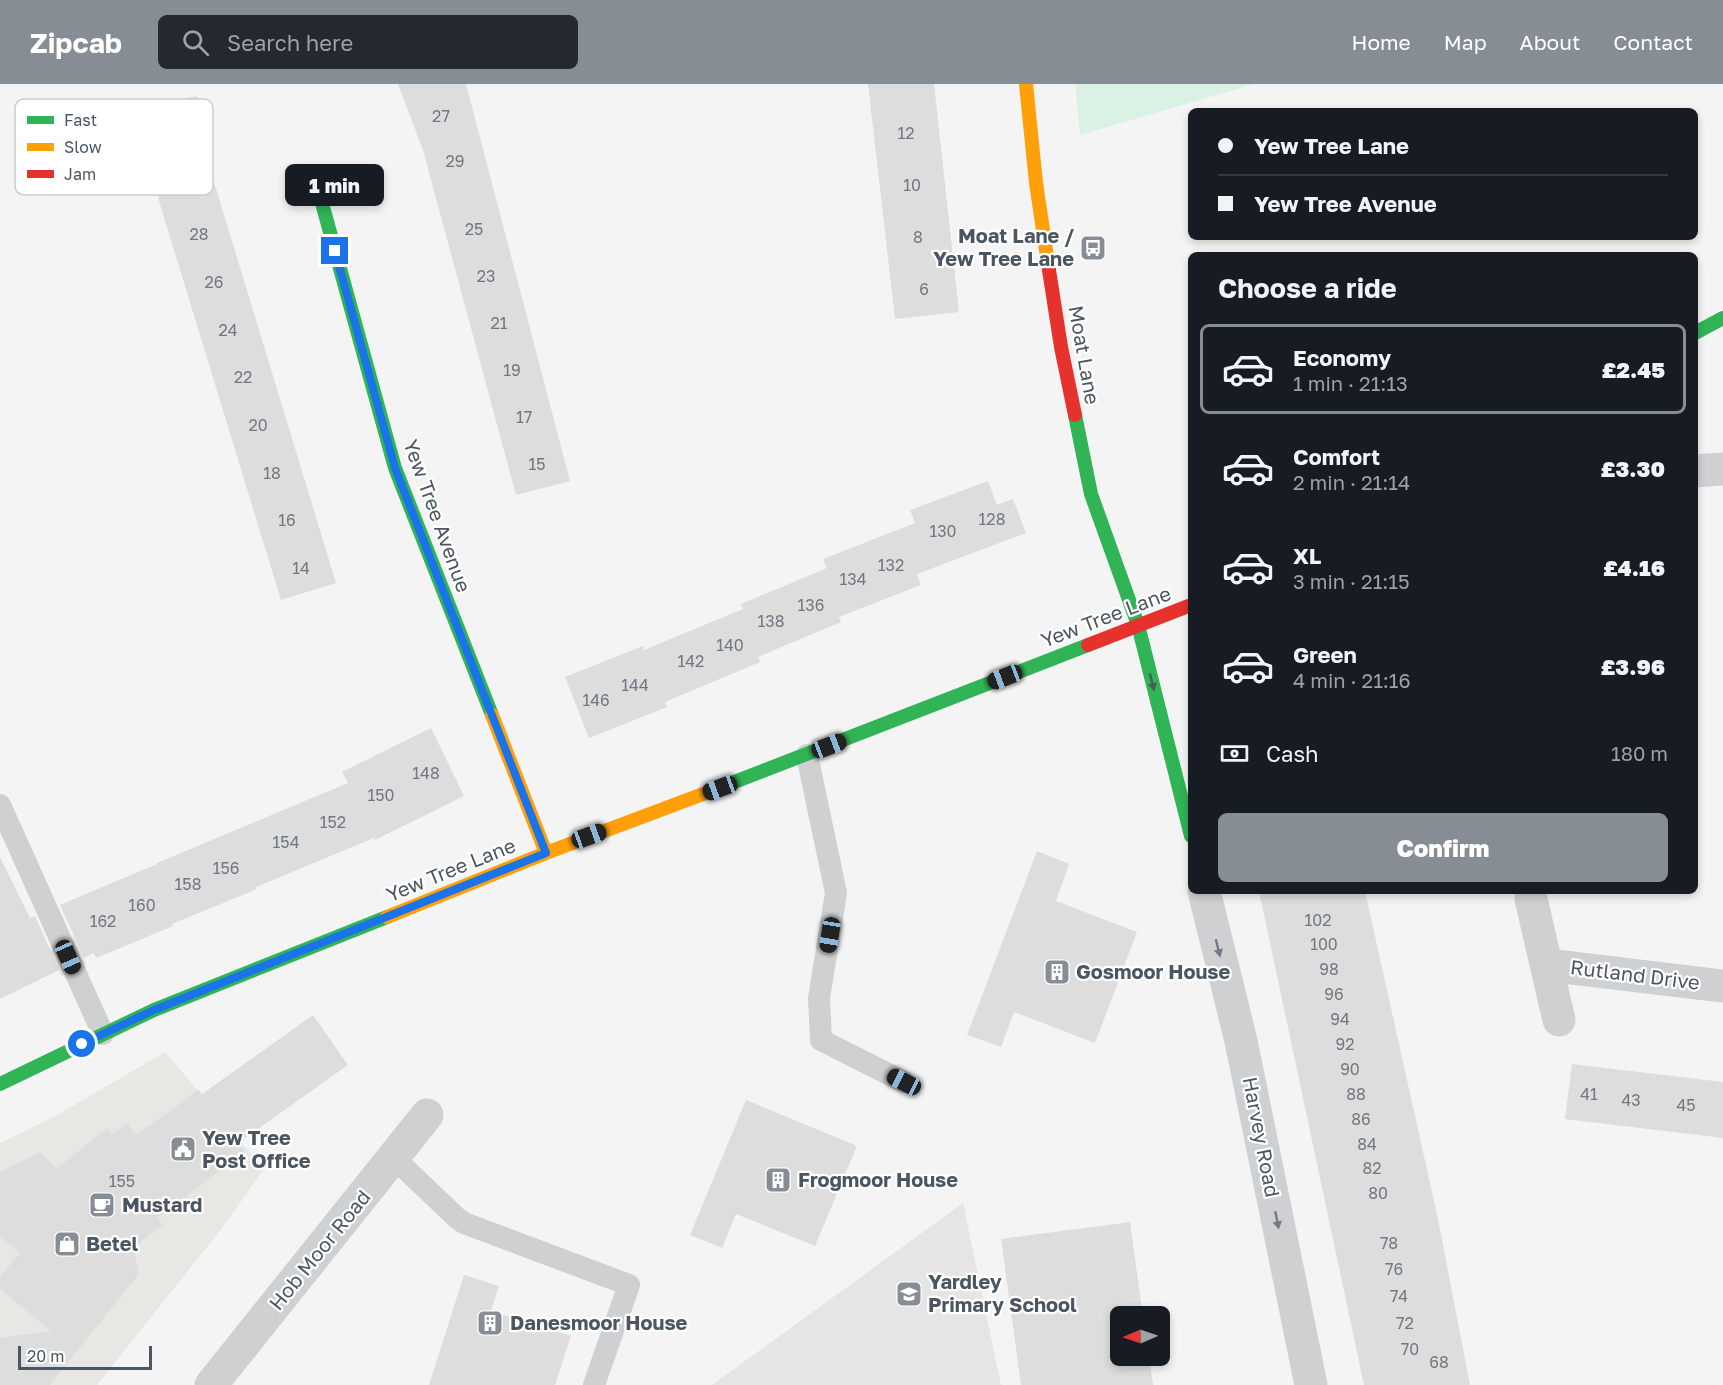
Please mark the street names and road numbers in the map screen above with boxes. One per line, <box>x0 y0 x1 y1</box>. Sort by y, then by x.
street label: Moat Lane <box>1064 303 1105 406</box>
street label: Yew Tree Avenue <box>399 436 477 595</box>
street label: Yew Tree Lane <box>1037 580 1174 652</box>
street label: Yew Tree Lane <box>383 832 519 906</box>
street label: Rutland Drive <box>1569 954 1701 994</box>
street label: Harvey Road <box>1239 1075 1285 1199</box>
street label: Hob Moor Road <box>263 1185 375 1314</box>

